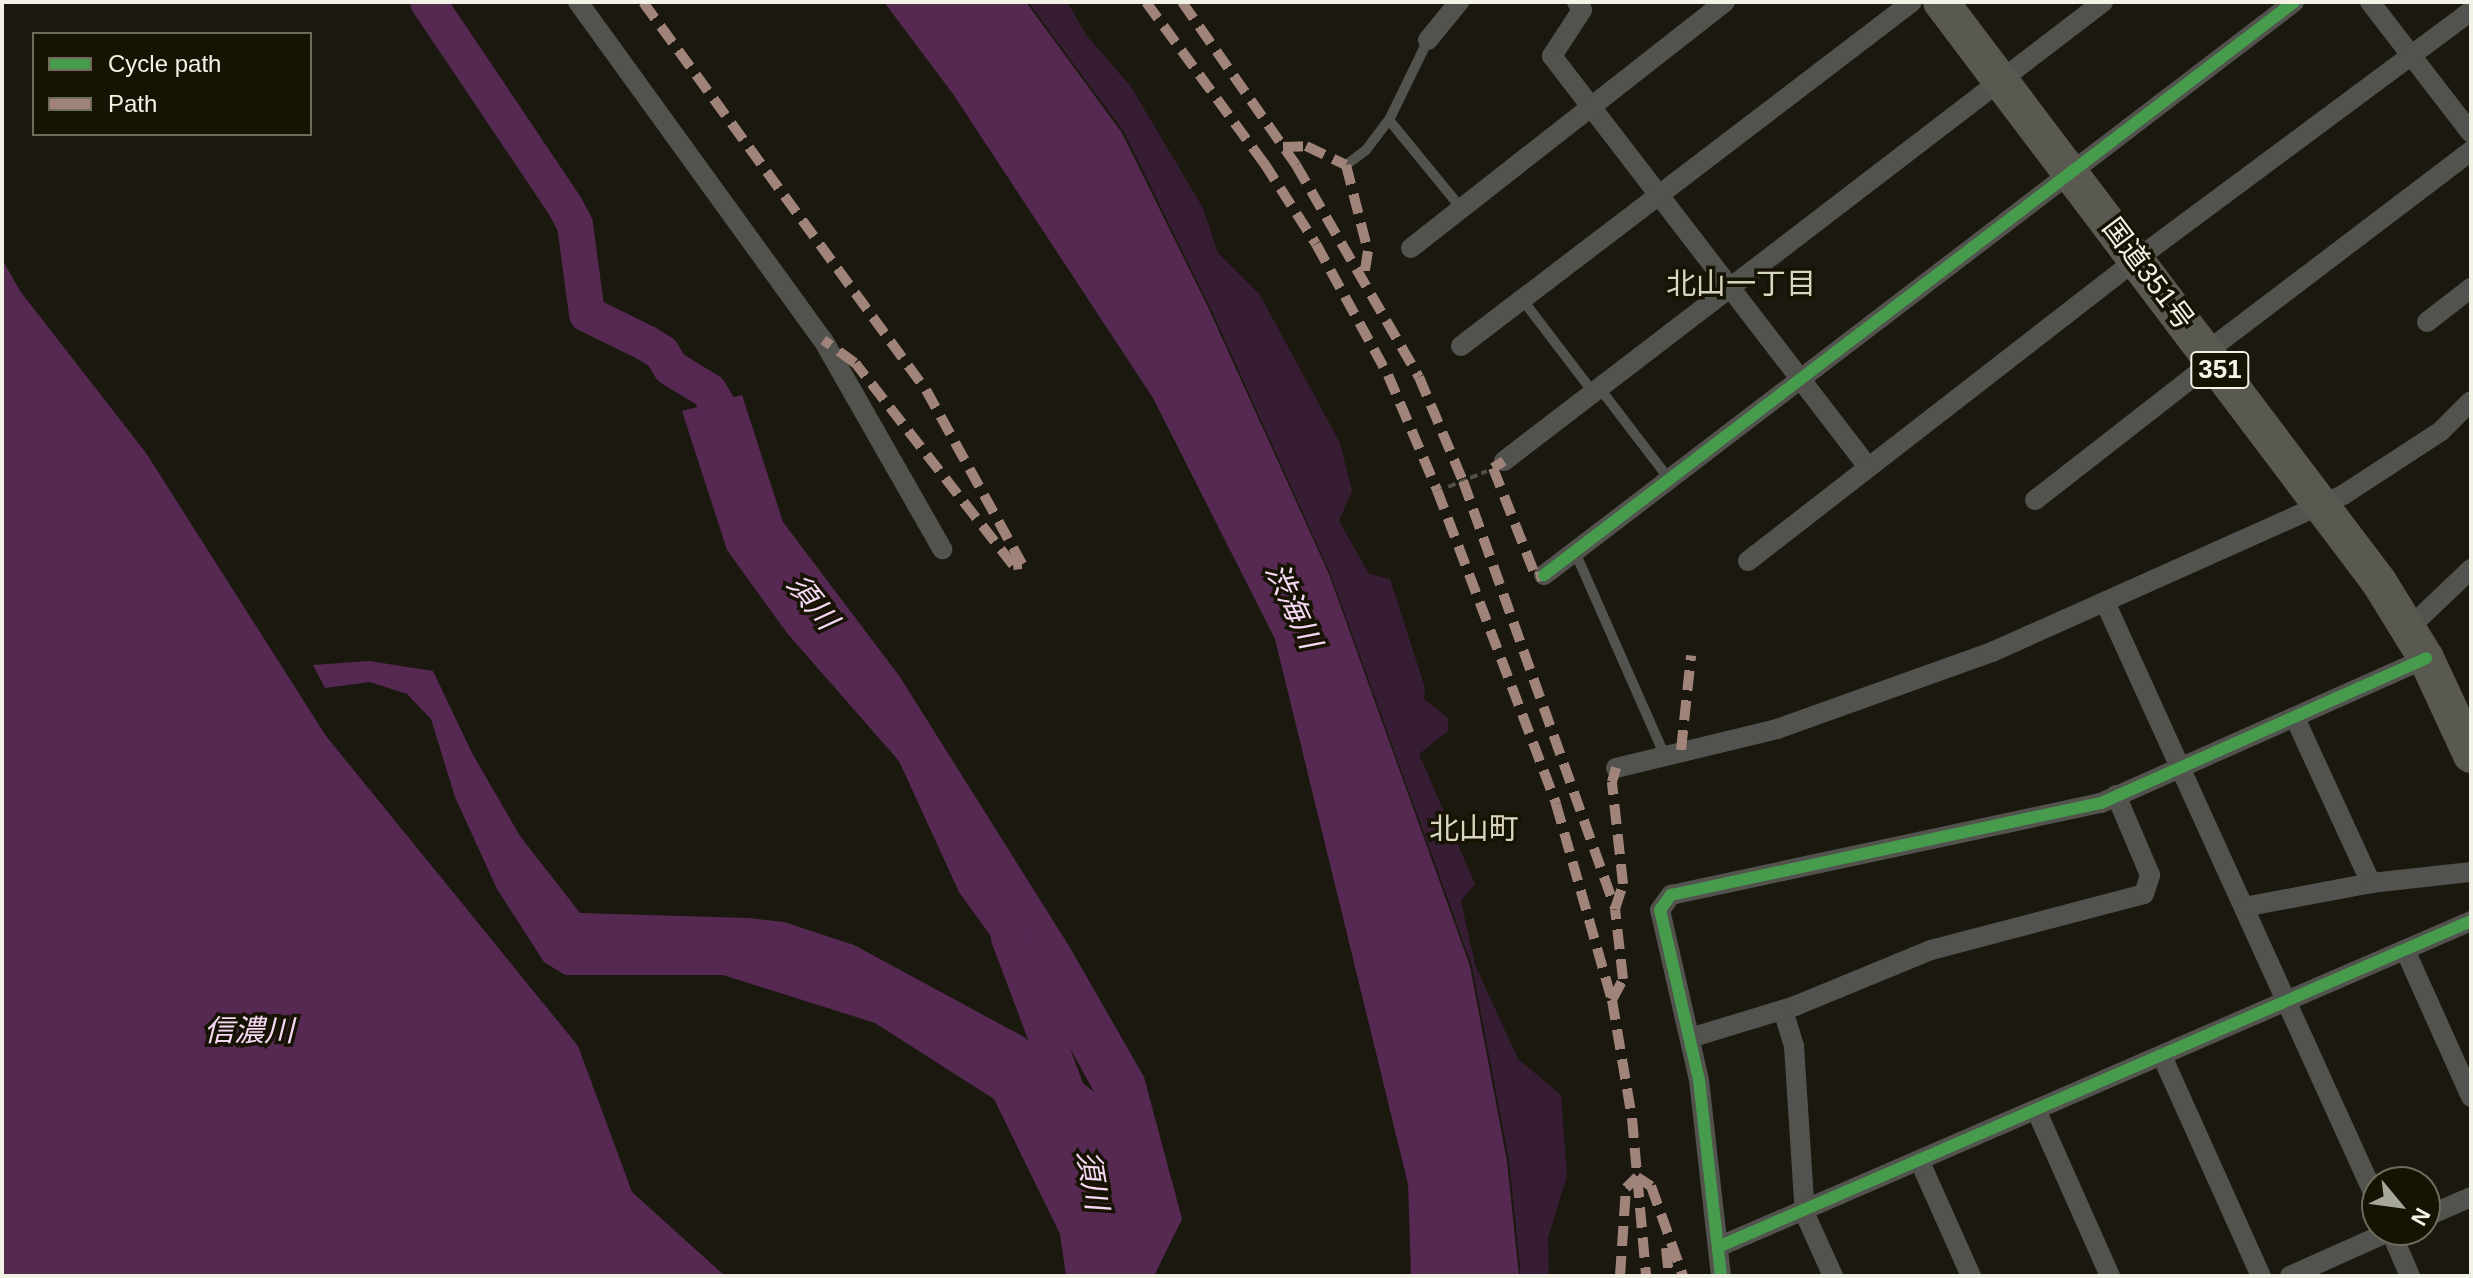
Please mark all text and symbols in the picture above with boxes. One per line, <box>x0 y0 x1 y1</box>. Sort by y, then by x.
legend <box>32 32 312 136</box>
text: Cycle path <box>108 50 221 77</box>
text: Path <box>108 90 157 117</box>
street label: 国道351号 <box>2095 212 2201 336</box>
district label: 北山一丁目 <box>1666 266 1816 302</box>
road number: 351 <box>2190 348 2250 392</box>
water label: 渋海川 <box>1258 558 1328 654</box>
water label: 須川 <box>779 567 845 637</box>
district label: 北山町 <box>1429 811 1519 847</box>
water label: 信濃川 <box>204 1013 294 1049</box>
water label: 須川 <box>1069 1147 1115 1213</box>
north arrow <box>2361 1166 2441 1246</box>
text: N <box>2406 1204 2435 1230</box>

